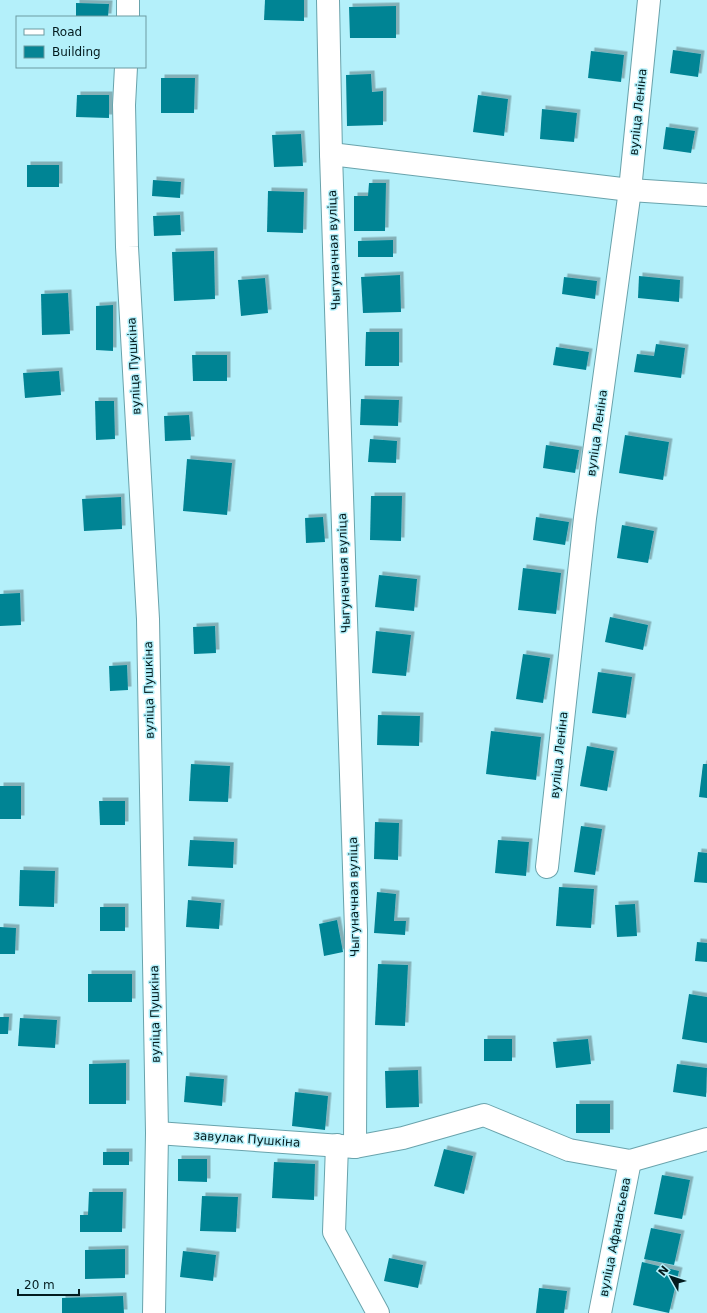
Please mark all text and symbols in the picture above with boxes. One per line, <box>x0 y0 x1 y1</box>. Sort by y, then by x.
legend <box>16 16 146 68</box>
text: Road <box>52 25 82 39</box>
text: Building <box>52 45 101 59</box>
street label: вуліца Леніна <box>626 68 650 156</box>
street label: Чыгуначная вуліца <box>325 190 343 310</box>
street label: вуліца Пушкіна <box>124 317 144 415</box>
street label: вуліца Леніна <box>584 389 610 477</box>
street label: Чыгуначная вуліца <box>335 513 353 633</box>
street label: вуліца Пушкіна <box>141 641 157 739</box>
street label: вуліца Леніна <box>547 711 571 799</box>
street label: Чыгуначная вуліца <box>346 837 362 957</box>
street label: вуліца Пушкіна <box>147 965 163 1063</box>
street label: завулак Пушкіна <box>193 1128 301 1150</box>
street label: вуліца Афанасьева <box>597 1176 633 1298</box>
north arrow <box>651 1257 691 1297</box>
text: N <box>656 1263 672 1279</box>
scale bar <box>18 1271 79 1297</box>
text: 20 m <box>24 1278 55 1292</box>

